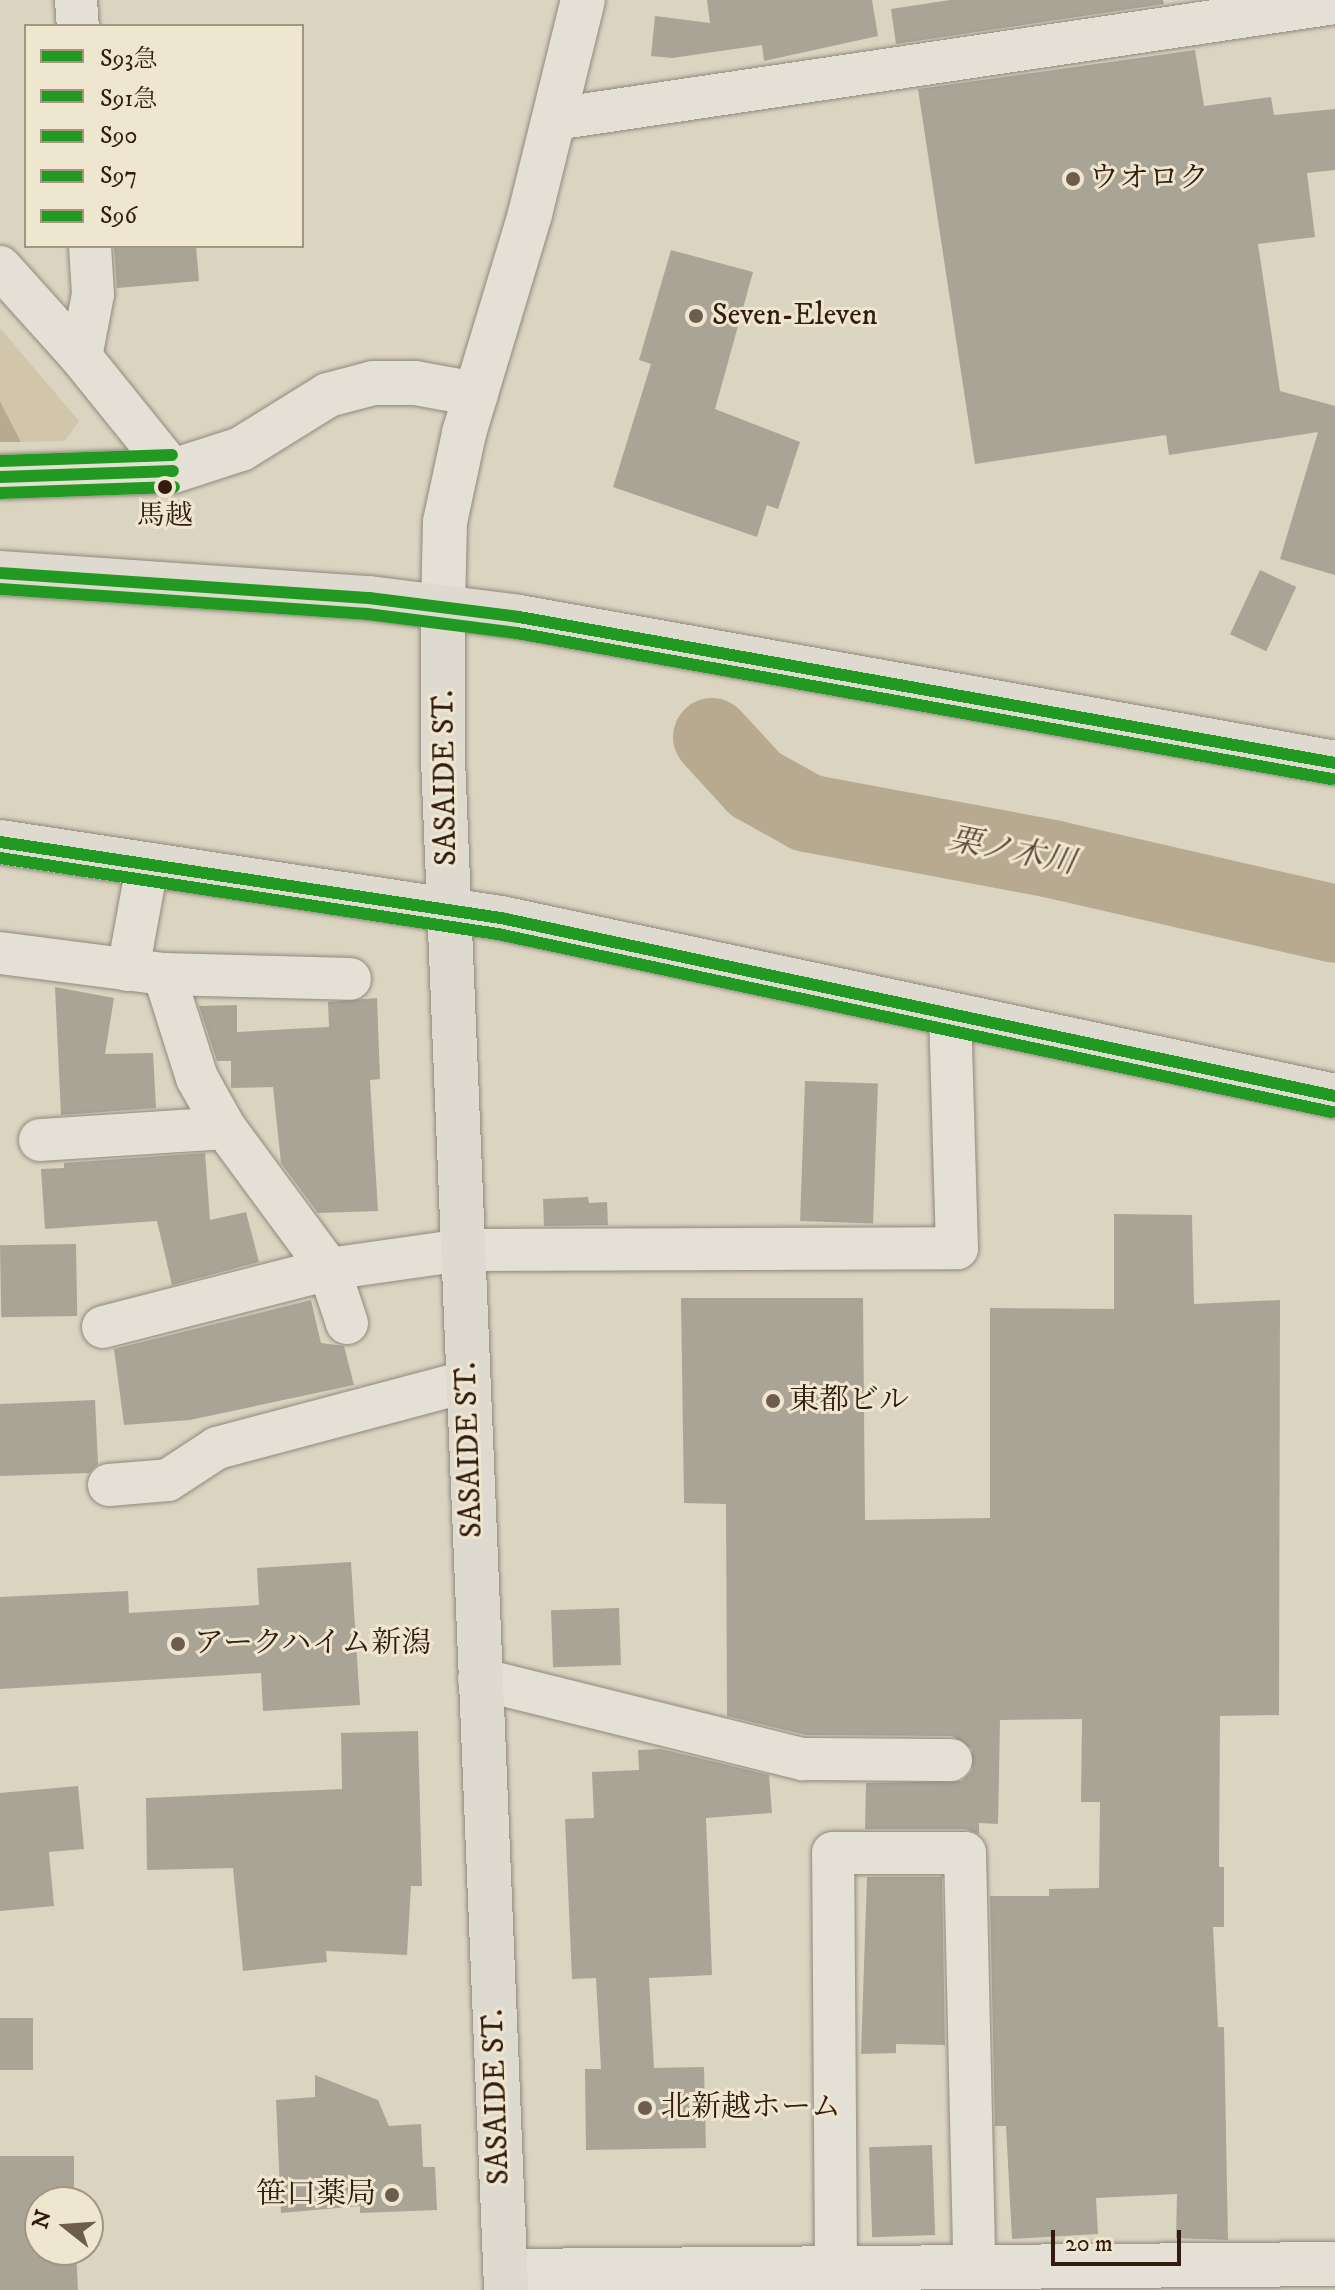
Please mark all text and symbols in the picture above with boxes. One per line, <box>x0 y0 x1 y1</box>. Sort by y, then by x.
legend <box>24 24 304 248</box>
text: S93急 <box>100 44 158 74</box>
text: S91急 <box>100 84 157 114</box>
text: S90 <box>100 121 137 151</box>
text: S97 <box>100 161 137 191</box>
place label: ウオロク <box>1089 161 1209 197</box>
marker: ウオロク <box>1064 170 1082 188</box>
text: S96 <box>100 201 137 231</box>
place label: Seven-Eleven <box>712 298 877 334</box>
marker: Seven-Eleven <box>687 307 705 325</box>
marker: 馬越 <box>157 479 173 495</box>
place label: 馬越 <box>137 499 193 533</box>
street label: SASAIDE ST. <box>426 690 466 866</box>
water label: 栗ノ木川 <box>946 821 1078 883</box>
street label: SASAIDE ST. <box>449 1362 491 1538</box>
place label: 東都ビル <box>789 1383 909 1419</box>
marker: 東都ビル <box>764 1392 782 1410</box>
place label: アークハイム新潟 <box>194 1626 433 1662</box>
marker: アークハイム新潟 <box>169 1635 187 1653</box>
street label: SASAIDE ST. <box>476 2009 518 2185</box>
place label: 北新越ホーム <box>661 2090 841 2126</box>
marker: 北新越ホーム <box>636 2099 654 2117</box>
place label: 笹口薬局 <box>256 2177 376 2213</box>
north arrow <box>24 2186 104 2266</box>
marker: 笹口薬局 <box>383 2186 401 2204</box>
text: N <box>27 2207 58 2232</box>
scale bar <box>1055 2214 1185 2264</box>
text: 20 m <box>1065 2229 1113 2259</box>

